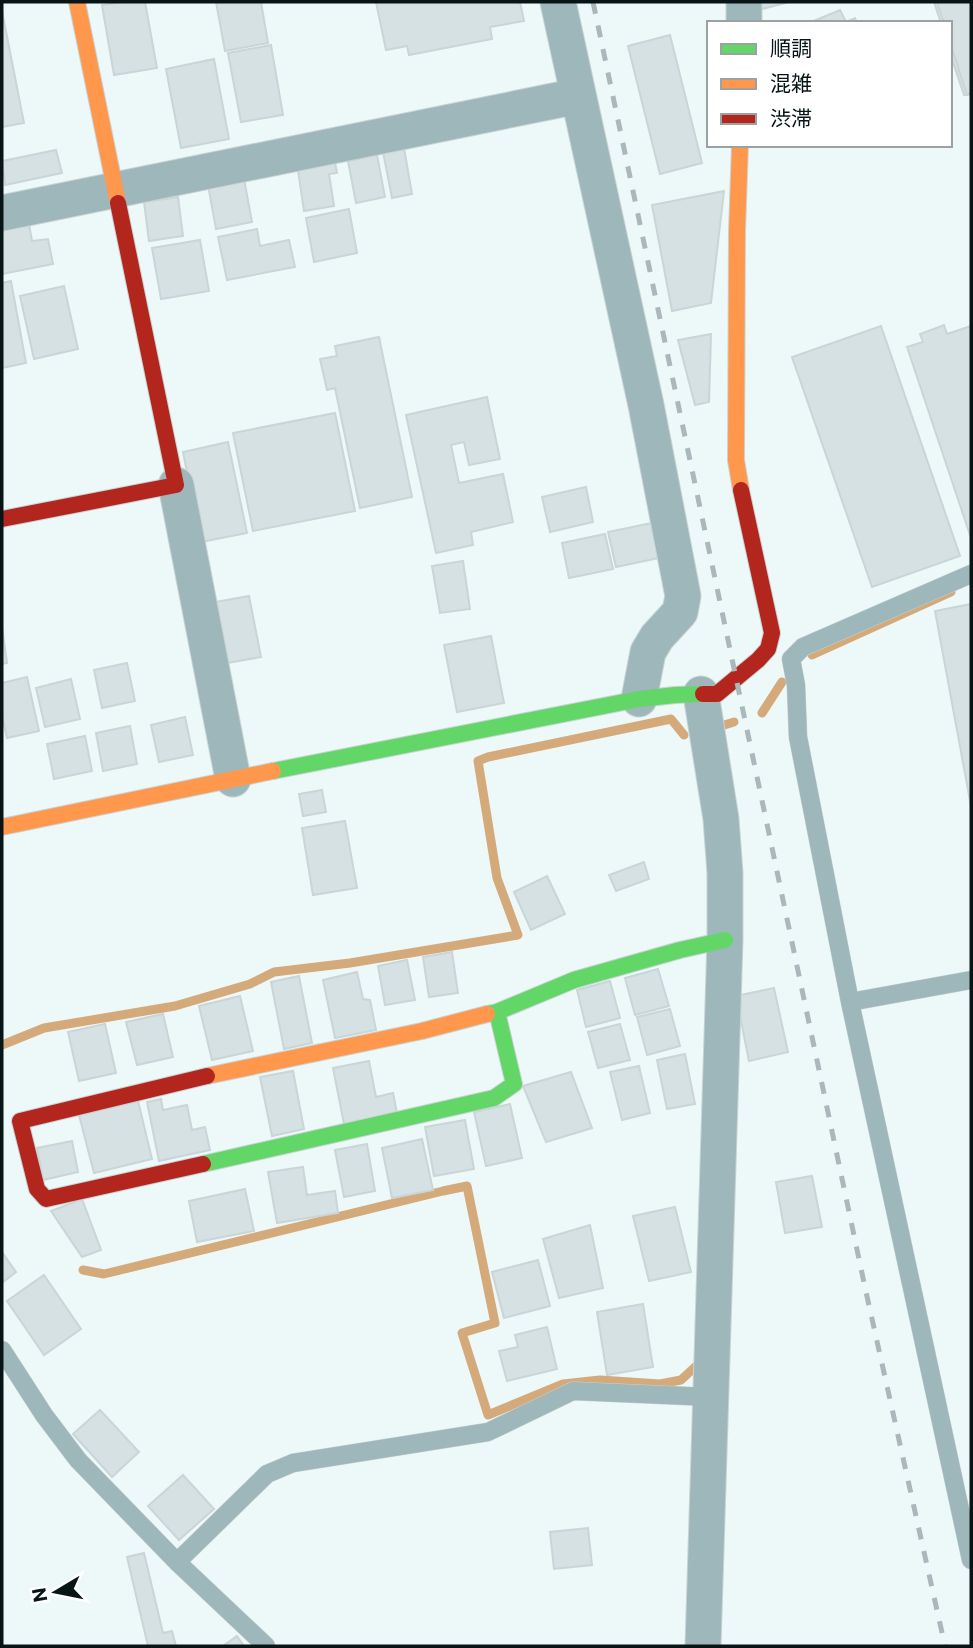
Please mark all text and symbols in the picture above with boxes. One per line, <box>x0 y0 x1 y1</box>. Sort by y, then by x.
legend <box>707 21 952 147</box>
text: 順調 <box>770 35 812 60</box>
text: 混雑 <box>770 70 812 95</box>
text: 渋滞 <box>770 105 812 130</box>
north arrow <box>21 1557 91 1627</box>
text: N <box>26 1586 51 1604</box>

